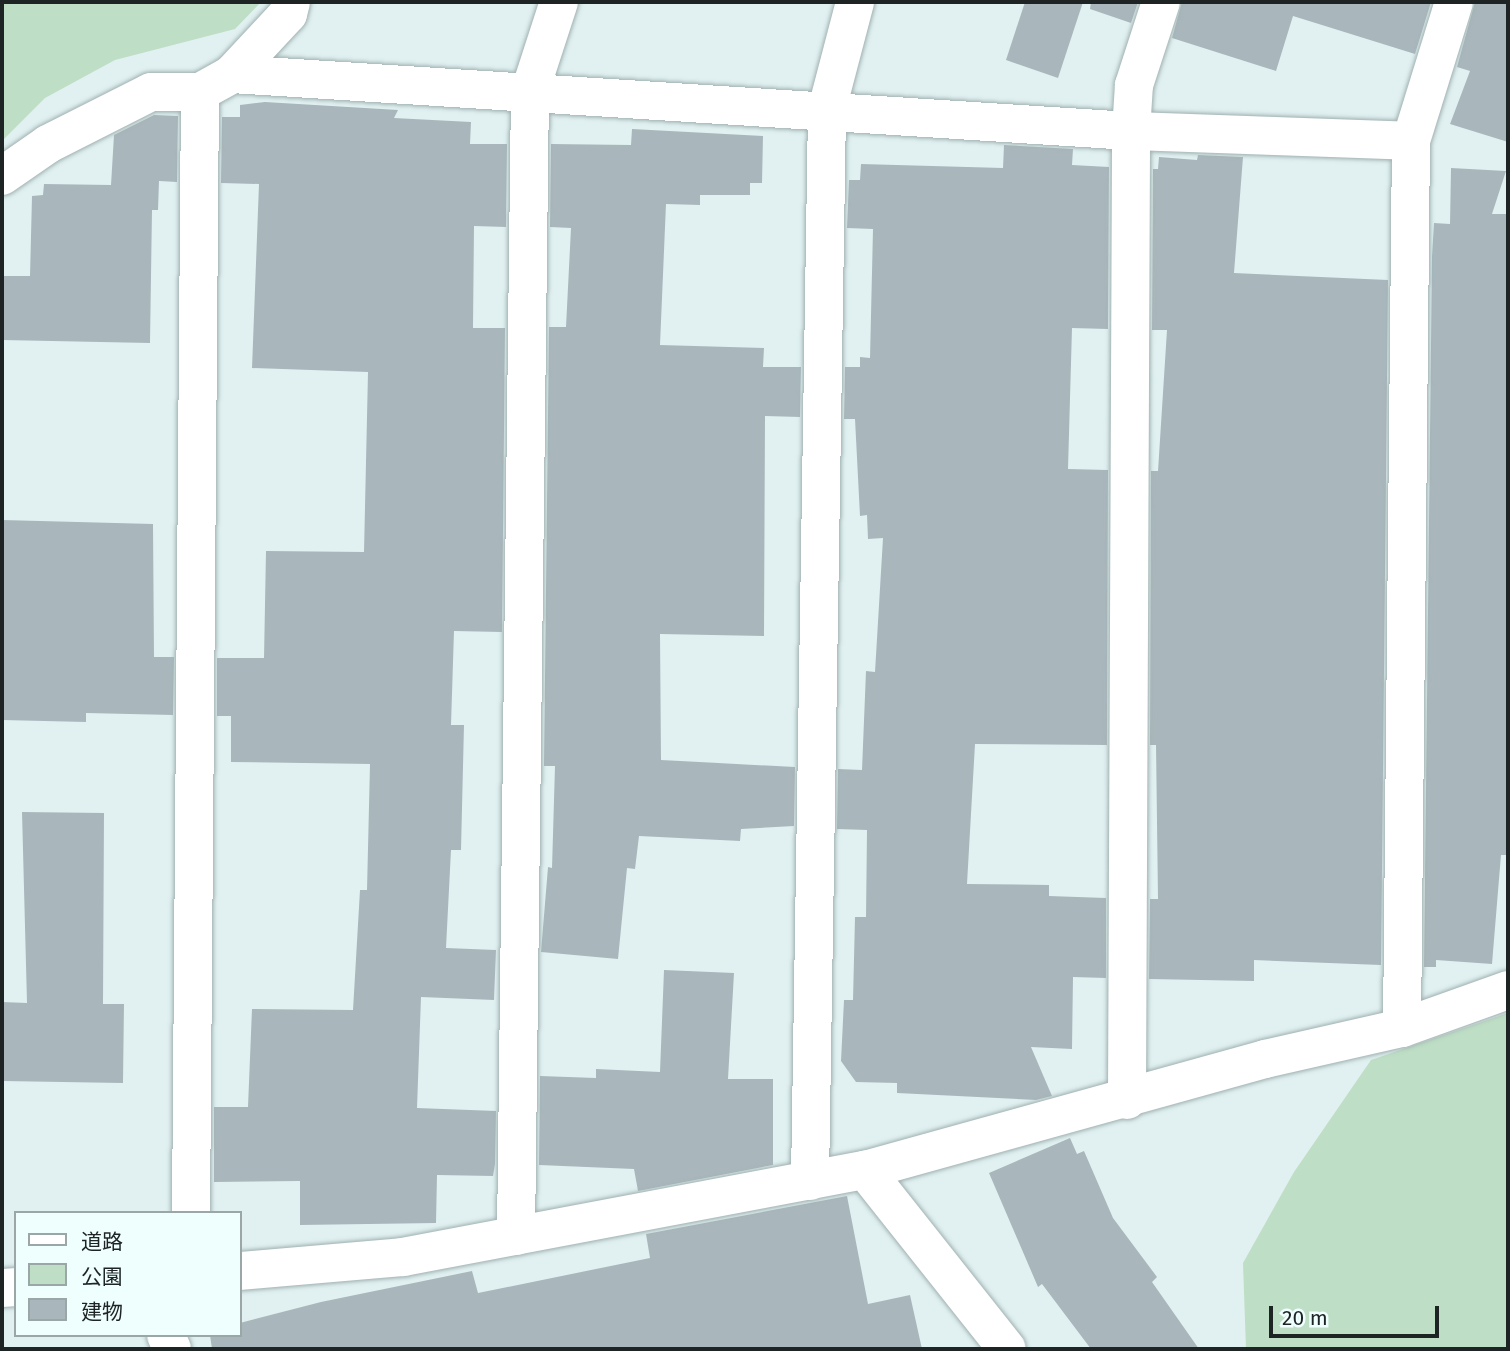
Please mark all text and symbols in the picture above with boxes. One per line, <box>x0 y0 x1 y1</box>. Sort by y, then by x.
legend <box>14 1211 242 1337</box>
text: 道路 <box>81 1229 123 1255</box>
text: 公園 <box>81 1264 123 1290</box>
scale bar <box>1272 1292 1442 1336</box>
text: 建物 <box>81 1299 123 1325</box>
text: 20 m <box>1282 1305 1328 1331</box>

